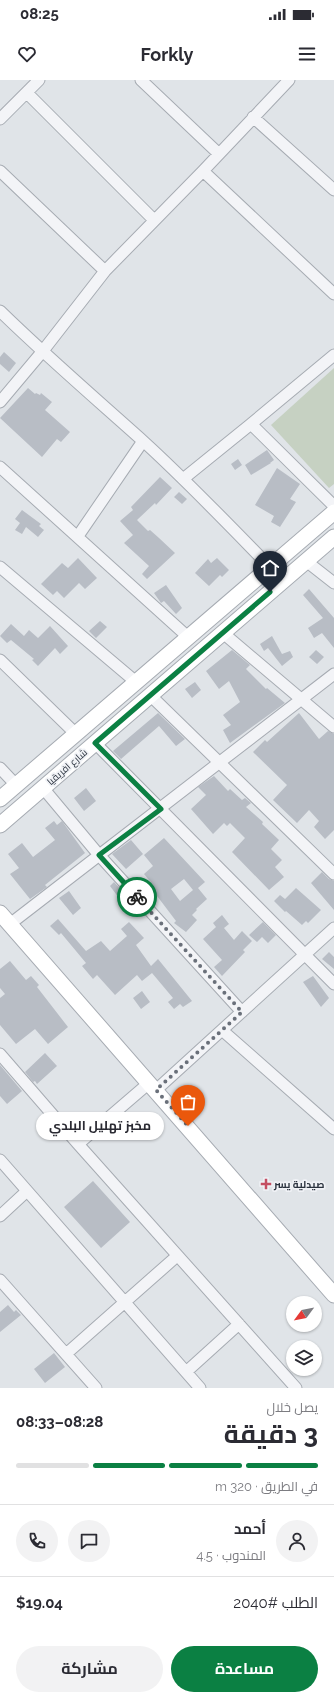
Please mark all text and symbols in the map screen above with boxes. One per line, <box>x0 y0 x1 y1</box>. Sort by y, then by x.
text: 08:25 <box>20 5 59 23</box>
icon: heart <box>16 43 38 65</box>
icon: menu <box>296 43 318 65</box>
text: Forkly <box>141 44 193 65</box>
pin <box>253 551 287 592</box>
icon: home <box>259 557 281 579</box>
street label: شارع افريقيا <box>45 747 90 788</box>
courier <box>117 877 157 917</box>
icon: bike <box>126 886 148 908</box>
pin <box>171 1085 205 1126</box>
icon: bag <box>177 1091 199 1113</box>
callout: مخبز تهليل البلدي <box>36 1112 164 1140</box>
text: مخبز تهليل البلدي <box>49 1118 151 1133</box>
marker: صيدلية يسر <box>261 1179 271 1189</box>
place label: صيدلية يسر <box>273 1179 324 1191</box>
north arrow <box>286 1296 322 1332</box>
map controls <box>286 1296 322 1376</box>
button: layers <box>286 1340 322 1376</box>
text: يصل خلال <box>266 1400 318 1415</box>
text: 08:28–08:33 <box>16 1413 103 1431</box>
text: 3 دقيقة <box>224 1419 318 1449</box>
text: في الطريق · 320 m <box>215 1479 318 1494</box>
button: phone <box>16 1520 58 1562</box>
button: chat <box>68 1520 110 1562</box>
text: أحمد <box>234 1520 266 1538</box>
button: person <box>276 1520 318 1562</box>
text: المندوب · 4.5 <box>196 1548 266 1563</box>
text: $19.04 <box>16 1594 63 1612</box>
text: الطلب #2040 <box>233 1594 318 1612</box>
button: مشاركة <box>16 1646 163 1692</box>
button: مساعدة <box>171 1646 318 1692</box>

